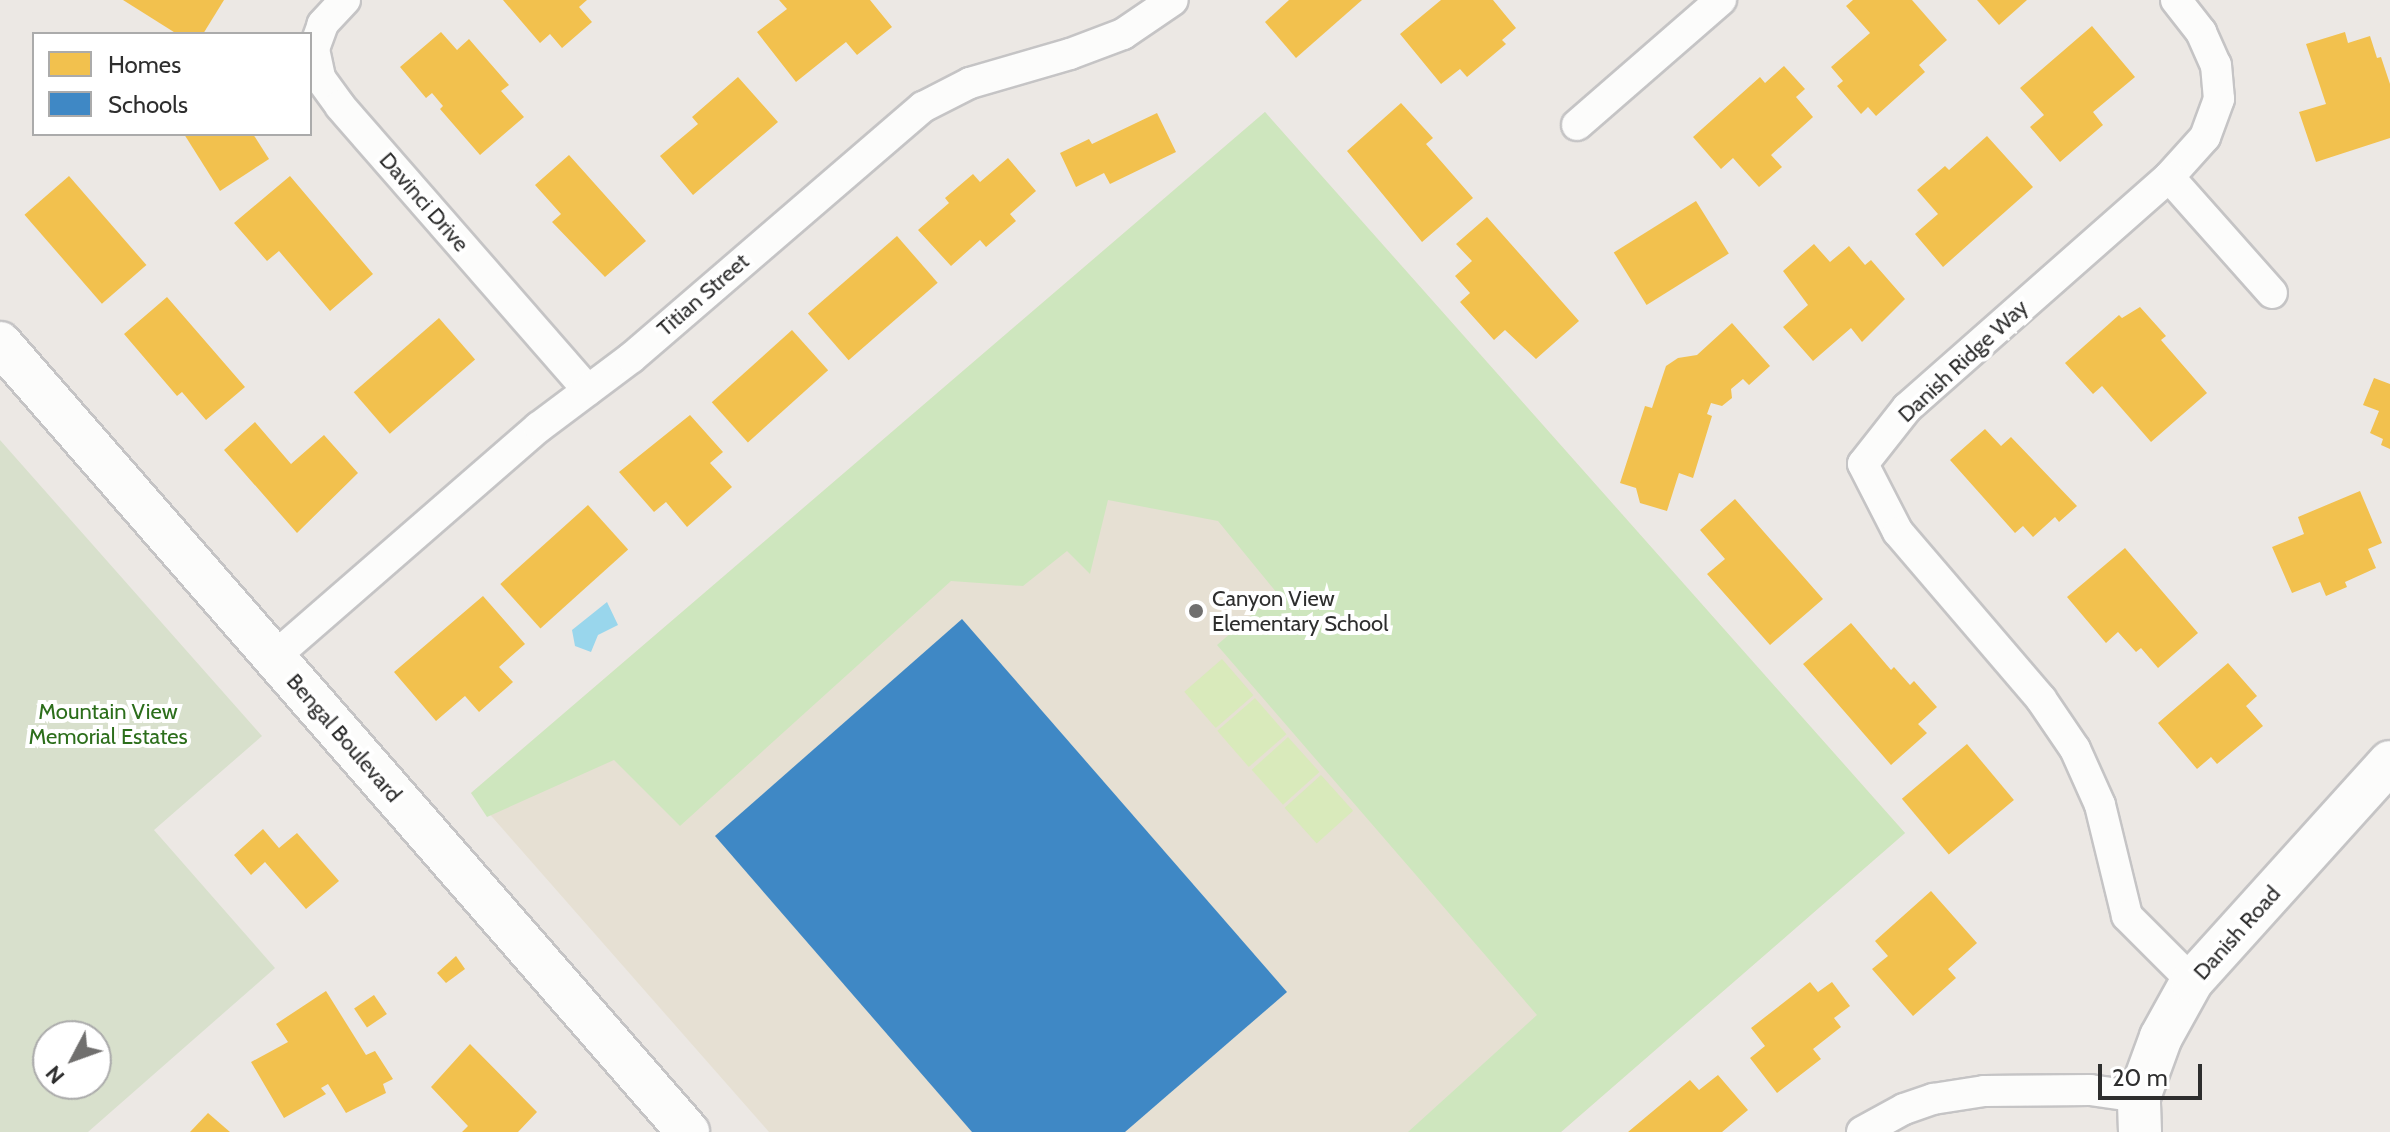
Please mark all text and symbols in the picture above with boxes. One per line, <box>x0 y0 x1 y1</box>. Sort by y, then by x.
legend <box>32 32 312 136</box>
text: Homes <box>108 50 181 79</box>
text: Schools <box>108 90 188 119</box>
street label: Davinci Drive <box>374 147 474 257</box>
street label: Titian Street <box>652 248 754 342</box>
street label: Danish Ridge Way <box>1893 294 2033 428</box>
place label: Canyon View Elementary School <box>1212 585 1388 636</box>
marker: Canyon View Elementary School <box>1187 602 1205 620</box>
street label: Bengal Boulevard <box>281 668 407 808</box>
park label: Mountain View Memorial Estates <box>28 698 188 750</box>
street label: Danish Road <box>2188 881 2286 985</box>
north arrow <box>32 1020 112 1100</box>
scale bar <box>2102 1048 2206 1098</box>
text: N <box>40 1060 70 1089</box>
text: 20 m <box>2112 1063 2168 1092</box>

